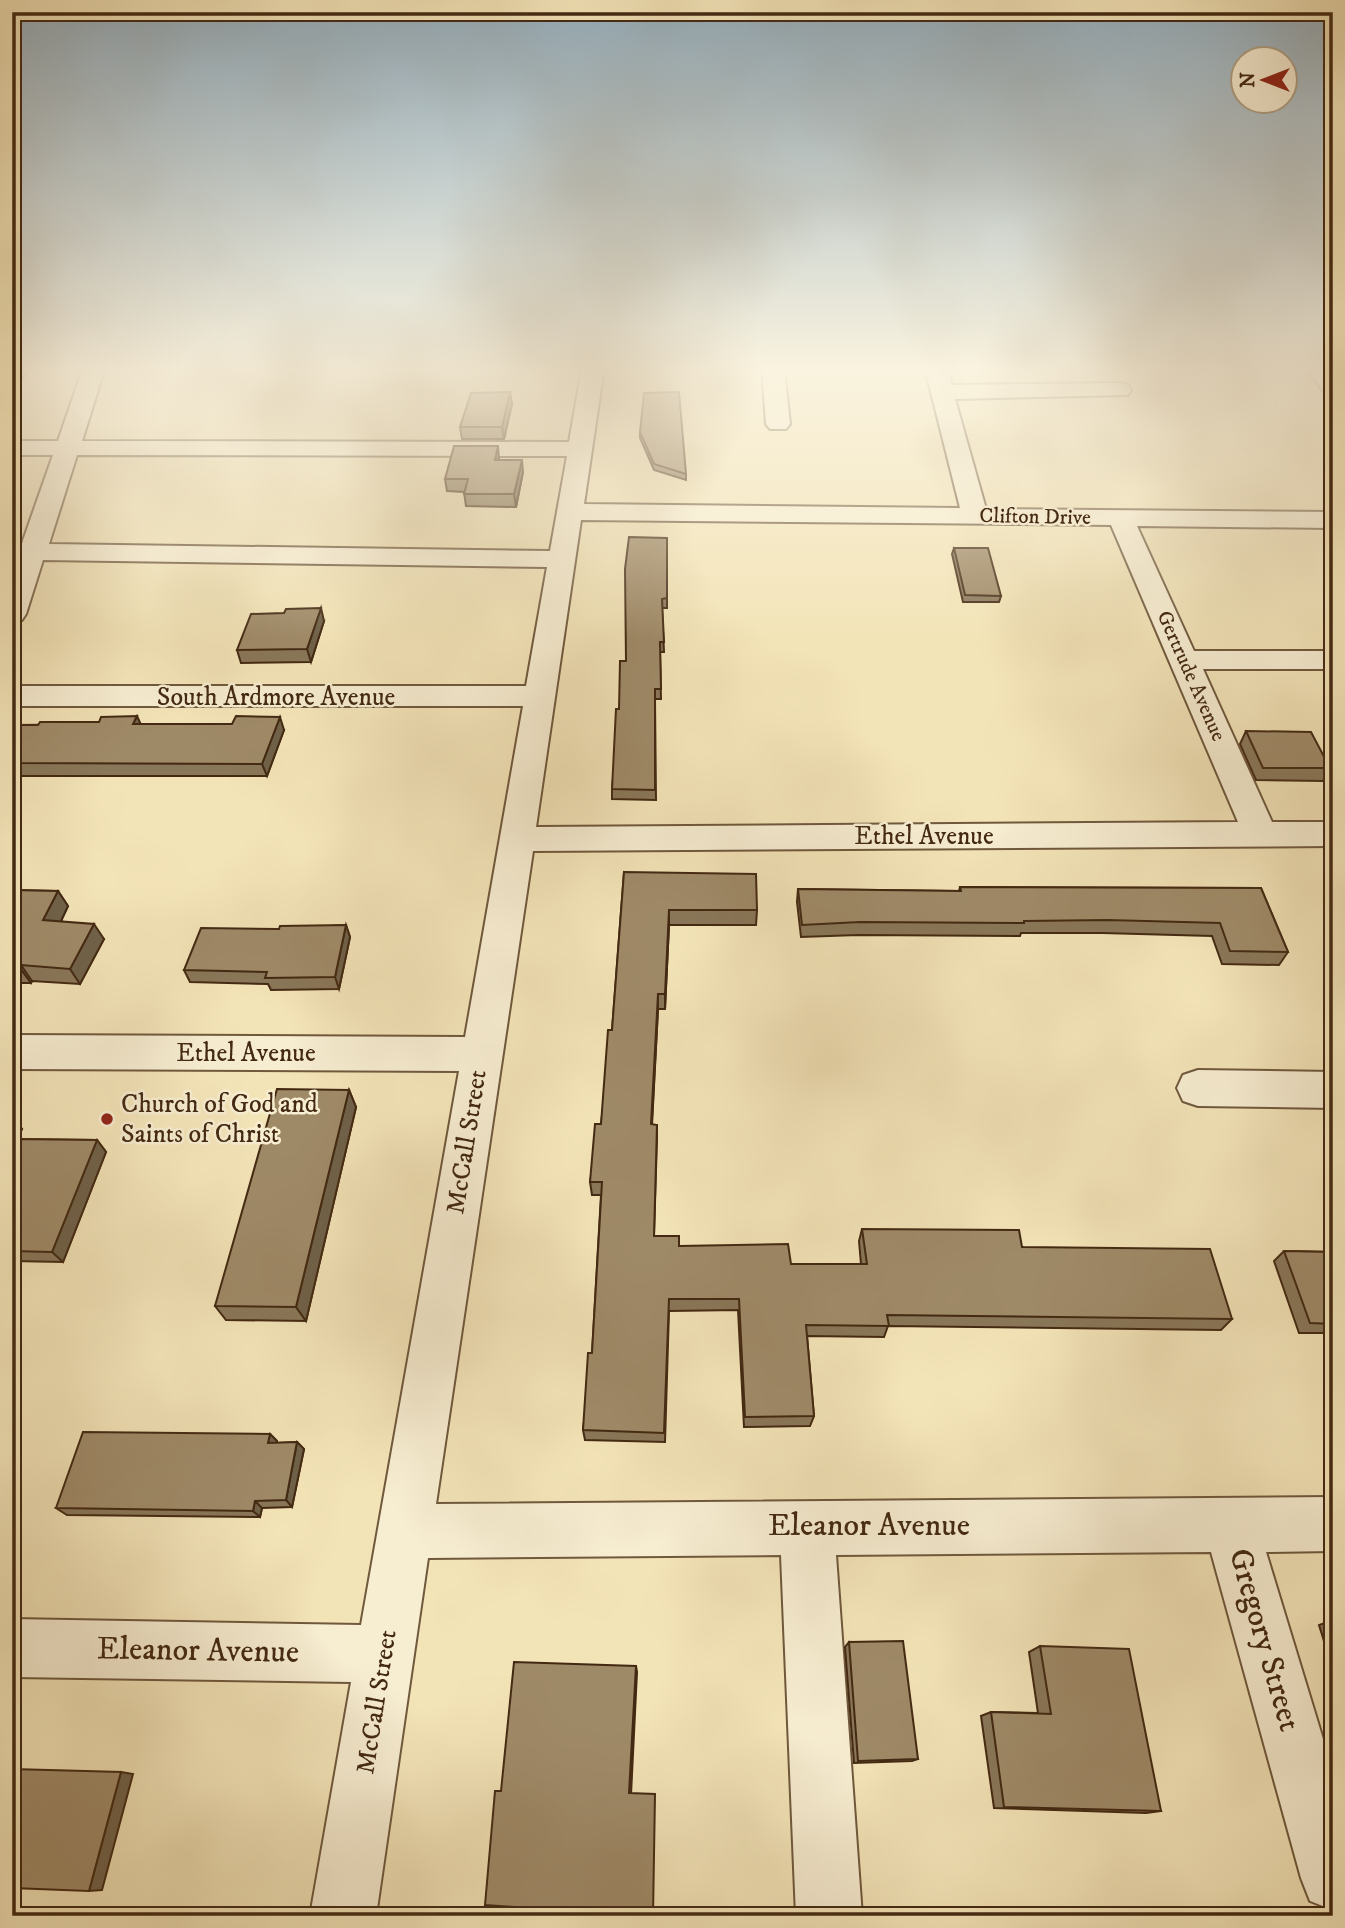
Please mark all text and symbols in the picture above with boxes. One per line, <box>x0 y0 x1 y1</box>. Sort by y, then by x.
north arrow <box>1230 46 1300 116</box>
text: N <box>1237 72 1260 88</box>
street label: Clifton Drive <box>979 503 1091 531</box>
street label: Gertrude Avenue <box>1151 607 1231 746</box>
street label: South Ardmore Avenue <box>157 681 395 714</box>
street label: Ethel Avenue <box>854 820 994 853</box>
street label: Ethel Avenue <box>176 1037 316 1070</box>
street label: McCall Street <box>439 1068 495 1216</box>
place label: Church of God and Saints of Christ <box>121 1088 318 1151</box>
marker: Church of God and Saints of Christ <box>99 1111 115 1127</box>
street label: Eleanor Avenue <box>768 1506 970 1546</box>
street label: Gregory Street <box>1219 1544 1309 1736</box>
street label: McCall Street <box>349 1628 405 1776</box>
street label: Eleanor Avenue <box>97 1629 299 1673</box>

